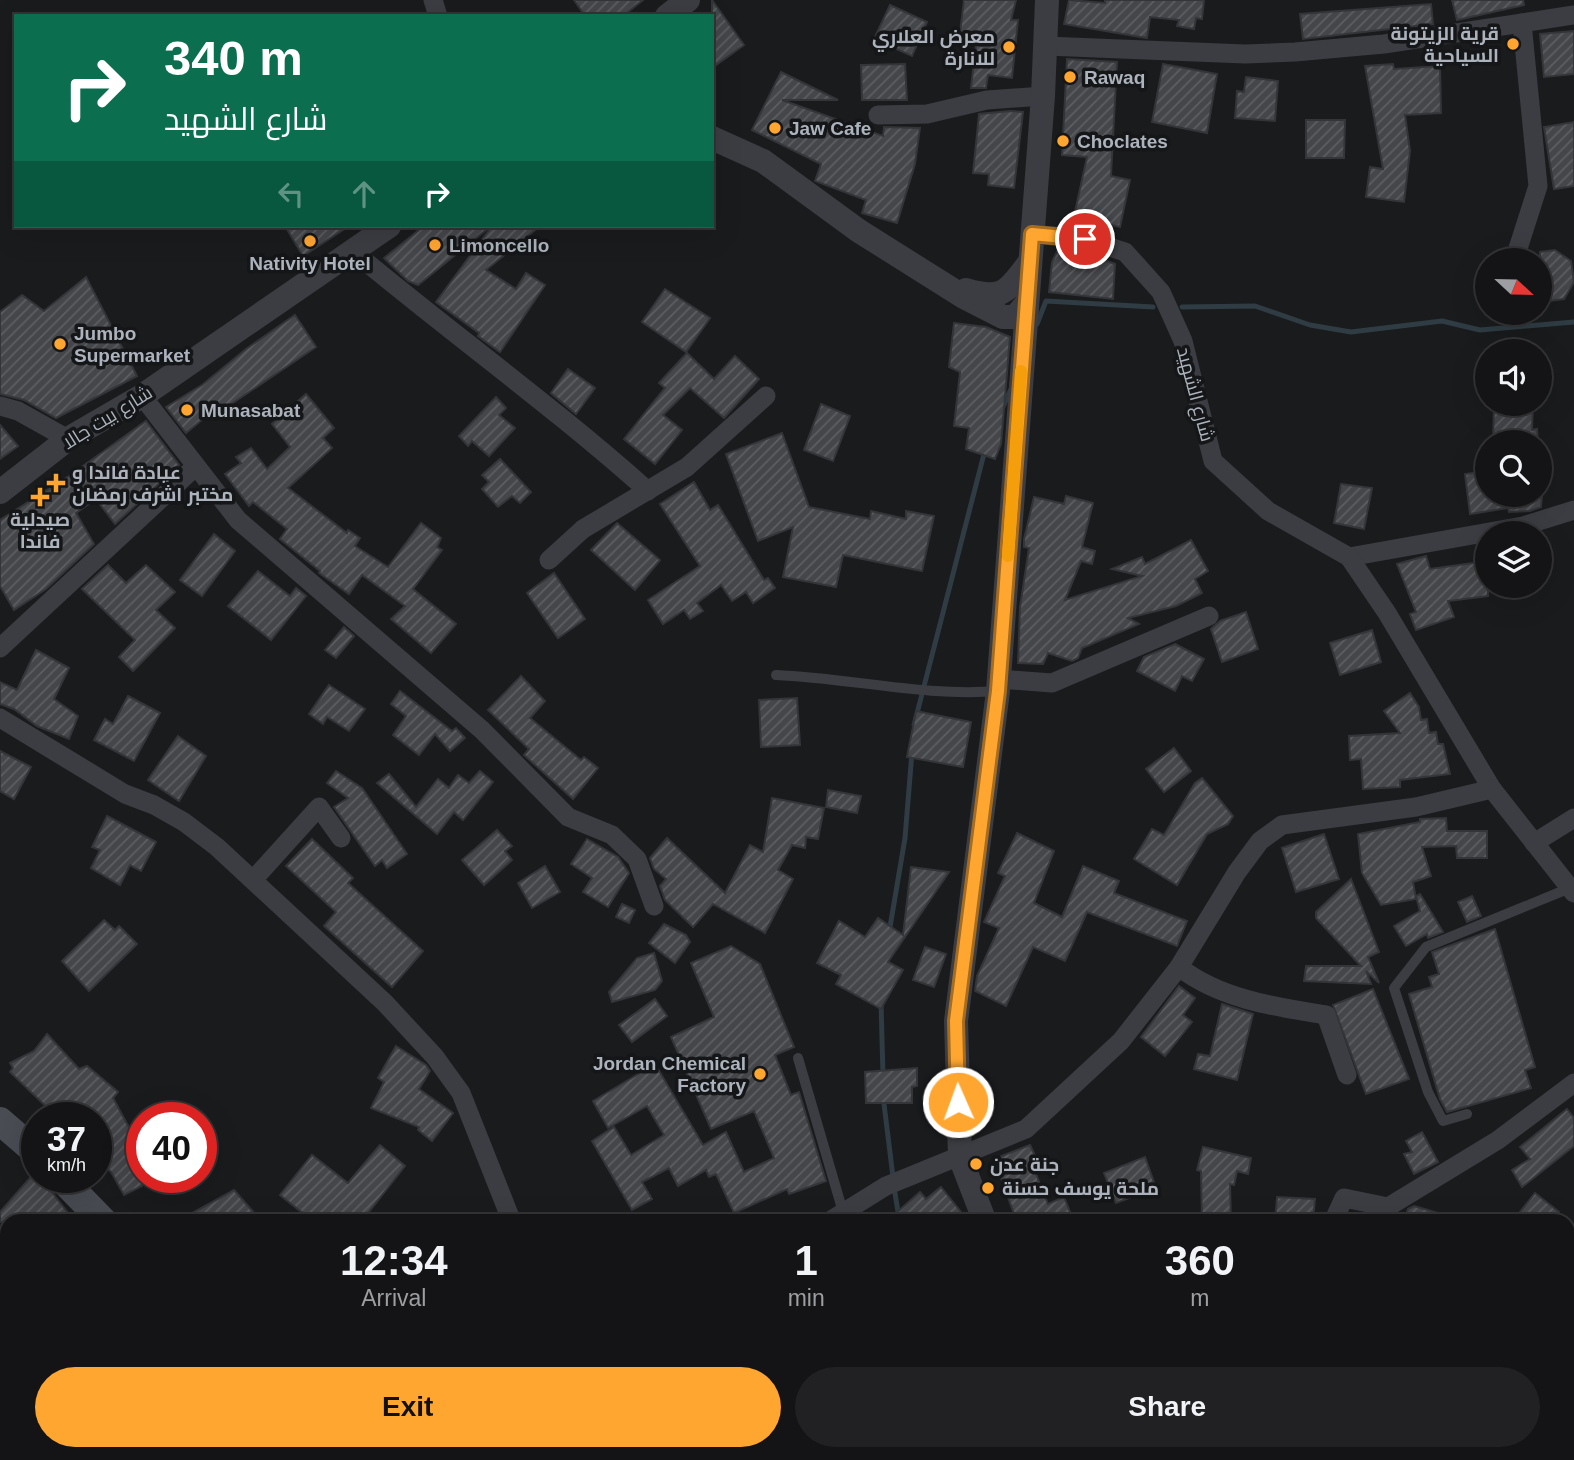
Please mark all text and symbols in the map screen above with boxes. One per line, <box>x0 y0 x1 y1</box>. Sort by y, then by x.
place label: قرية الزيتونة السياحية <box>1391 23 1499 66</box>
place label: معرض العلاري للانارة <box>872 26 995 70</box>
text: 340 m <box>164 31 303 85</box>
marker: قرية الزيتونة السياحية <box>1505 36 1521 52</box>
marker: معرض العلاري للانارة <box>1001 39 1017 55</box>
icon: right <box>49 42 140 133</box>
place label: Rawaq <box>1084 67 1145 88</box>
marker: Rawaq <box>1062 69 1078 85</box>
text: شارع الشهيد <box>164 101 327 137</box>
place label: Jaw Cafe <box>789 118 871 139</box>
marker: Jaw Cafe <box>767 120 783 136</box>
place label: Choclates <box>1077 131 1168 152</box>
marker: Choclates <box>1055 133 1071 149</box>
icon: left <box>272 175 310 213</box>
icon: ahead <box>345 175 383 213</box>
icon: right <box>418 175 456 213</box>
pin <box>1055 209 1115 269</box>
icon: arrive <box>1066 220 1104 258</box>
marker: Nativity Hotel <box>302 233 318 249</box>
place label: Limoncello <box>449 235 549 256</box>
marker: Limoncello <box>427 237 443 253</box>
north arrow <box>1475 248 1552 326</box>
map controls <box>1475 248 1552 598</box>
place label: Nativity Hotel <box>249 253 371 274</box>
place label: Jumbo Supermarket <box>74 323 191 366</box>
marker: Jumbo Supermarket <box>52 336 68 352</box>
button: sound <box>1475 339 1552 416</box>
street label: شارع الشهيد <box>1170 345 1218 445</box>
street label: شارع بيت جالا <box>58 382 158 456</box>
place label: Munasabat <box>201 400 301 421</box>
marker: Munasabat <box>179 402 195 418</box>
button: search <box>1475 430 1552 507</box>
place label: عيادة فاندا و مختبر اشرف رمضان <box>72 462 233 506</box>
marker: عيادة فاندا و مختبر اشرف رمضان <box>46 473 66 493</box>
marker: صيدلية فاندا <box>32 489 48 505</box>
place label: صيدلية فاندا <box>10 509 70 552</box>
button: layers <box>1475 521 1552 598</box>
place label: Jordan Chemical Factory <box>593 1053 746 1096</box>
position arrow <box>921 1065 995 1139</box>
marker: Jordan Chemical Factory <box>752 1066 768 1082</box>
speed limit sign: 40 <box>126 1102 217 1193</box>
text: 37 <box>47 1119 86 1158</box>
place label: جنة عدن <box>990 1154 1059 1176</box>
text: km/h <box>47 1155 86 1175</box>
marker: جنة عدن <box>968 1156 984 1172</box>
place label: ملحة يوسف حسنة <box>1002 1178 1159 1200</box>
marker: ملحة يوسف حسنة <box>980 1180 996 1196</box>
text: 12:34 <box>340 1237 448 1284</box>
text: 1 <box>794 1237 818 1284</box>
text: 360 <box>1165 1237 1235 1284</box>
text: Arrival <box>361 1285 426 1311</box>
text: min <box>788 1285 825 1311</box>
text: m <box>1190 1285 1209 1311</box>
button: Exit <box>35 1367 781 1447</box>
button: Share <box>795 1367 1540 1447</box>

